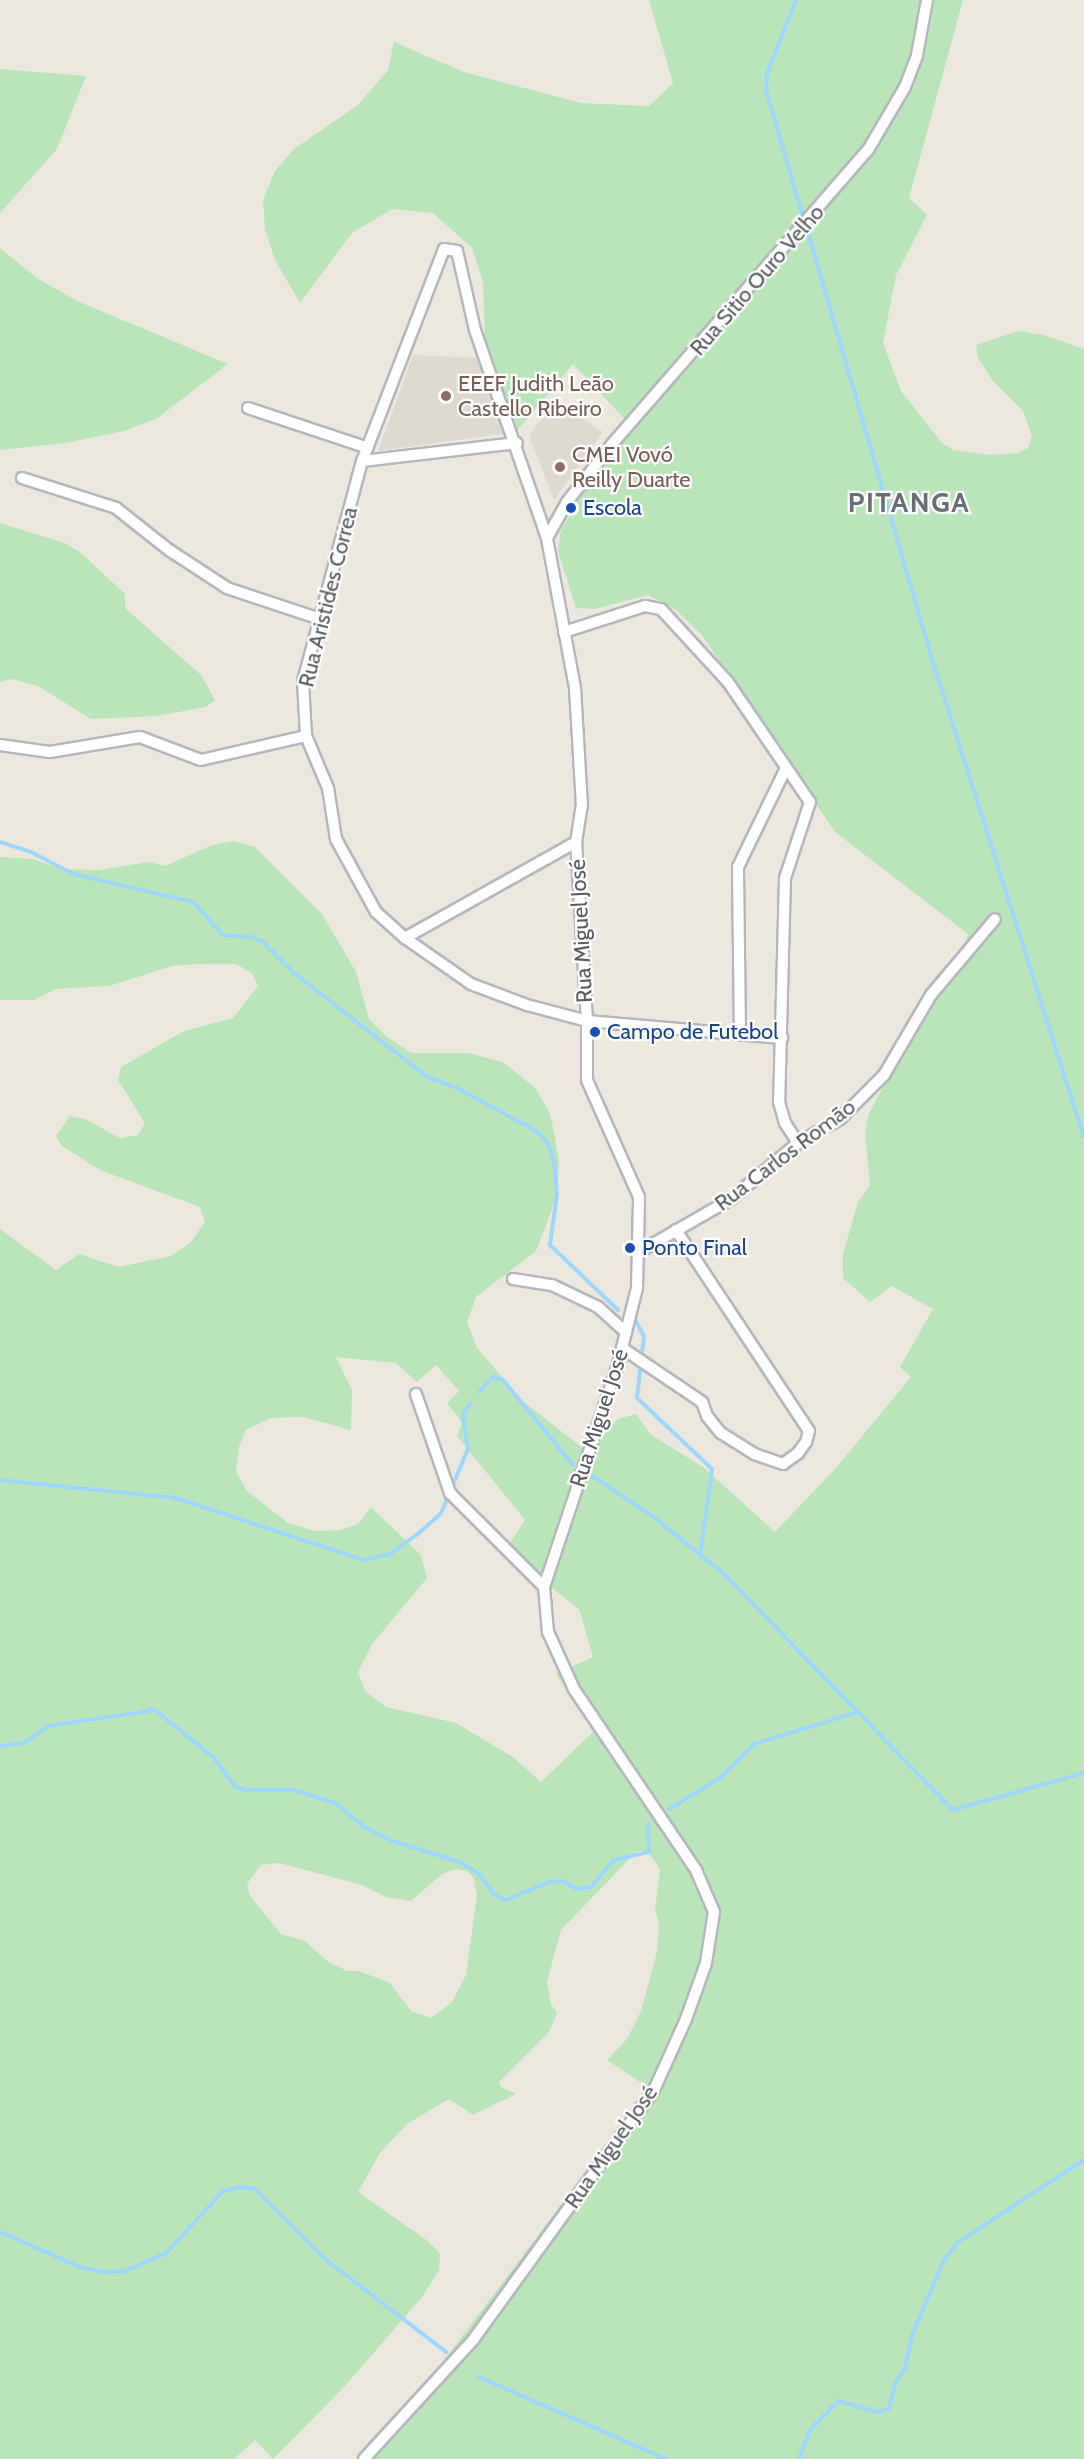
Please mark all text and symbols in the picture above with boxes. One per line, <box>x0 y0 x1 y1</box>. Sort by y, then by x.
street label: Rua Sitio Ouro Velho <box>684 199 830 361</box>
place label: EEEF Judith Leão Castello Ribeiro <box>458 370 614 422</box>
marker: EEEF Judith Leão Castello Ribeiro <box>439 389 453 403</box>
place label: CMEI Vovó Reilly Duarte <box>572 441 691 493</box>
marker: CMEI Vovó Reilly Duarte <box>553 460 567 474</box>
district label: PITANGA <box>848 485 970 519</box>
place label: Escola <box>583 495 642 521</box>
marker: Escola <box>564 501 578 515</box>
street label: Rua Aristides Correa <box>293 504 363 690</box>
street label: Rua Miguel José <box>564 858 598 1004</box>
place label: Campo de Futebol <box>607 1019 778 1045</box>
marker: Campo de Futebol <box>588 1025 602 1039</box>
street label: Rua Carlos Romão <box>709 1094 861 1216</box>
place label: Ponto Final <box>642 1235 747 1261</box>
marker: Ponto Final <box>623 1241 637 1255</box>
street label: Rua Miguel José <box>564 1345 634 1491</box>
street label: Rua Miguel José <box>559 2080 663 2214</box>

